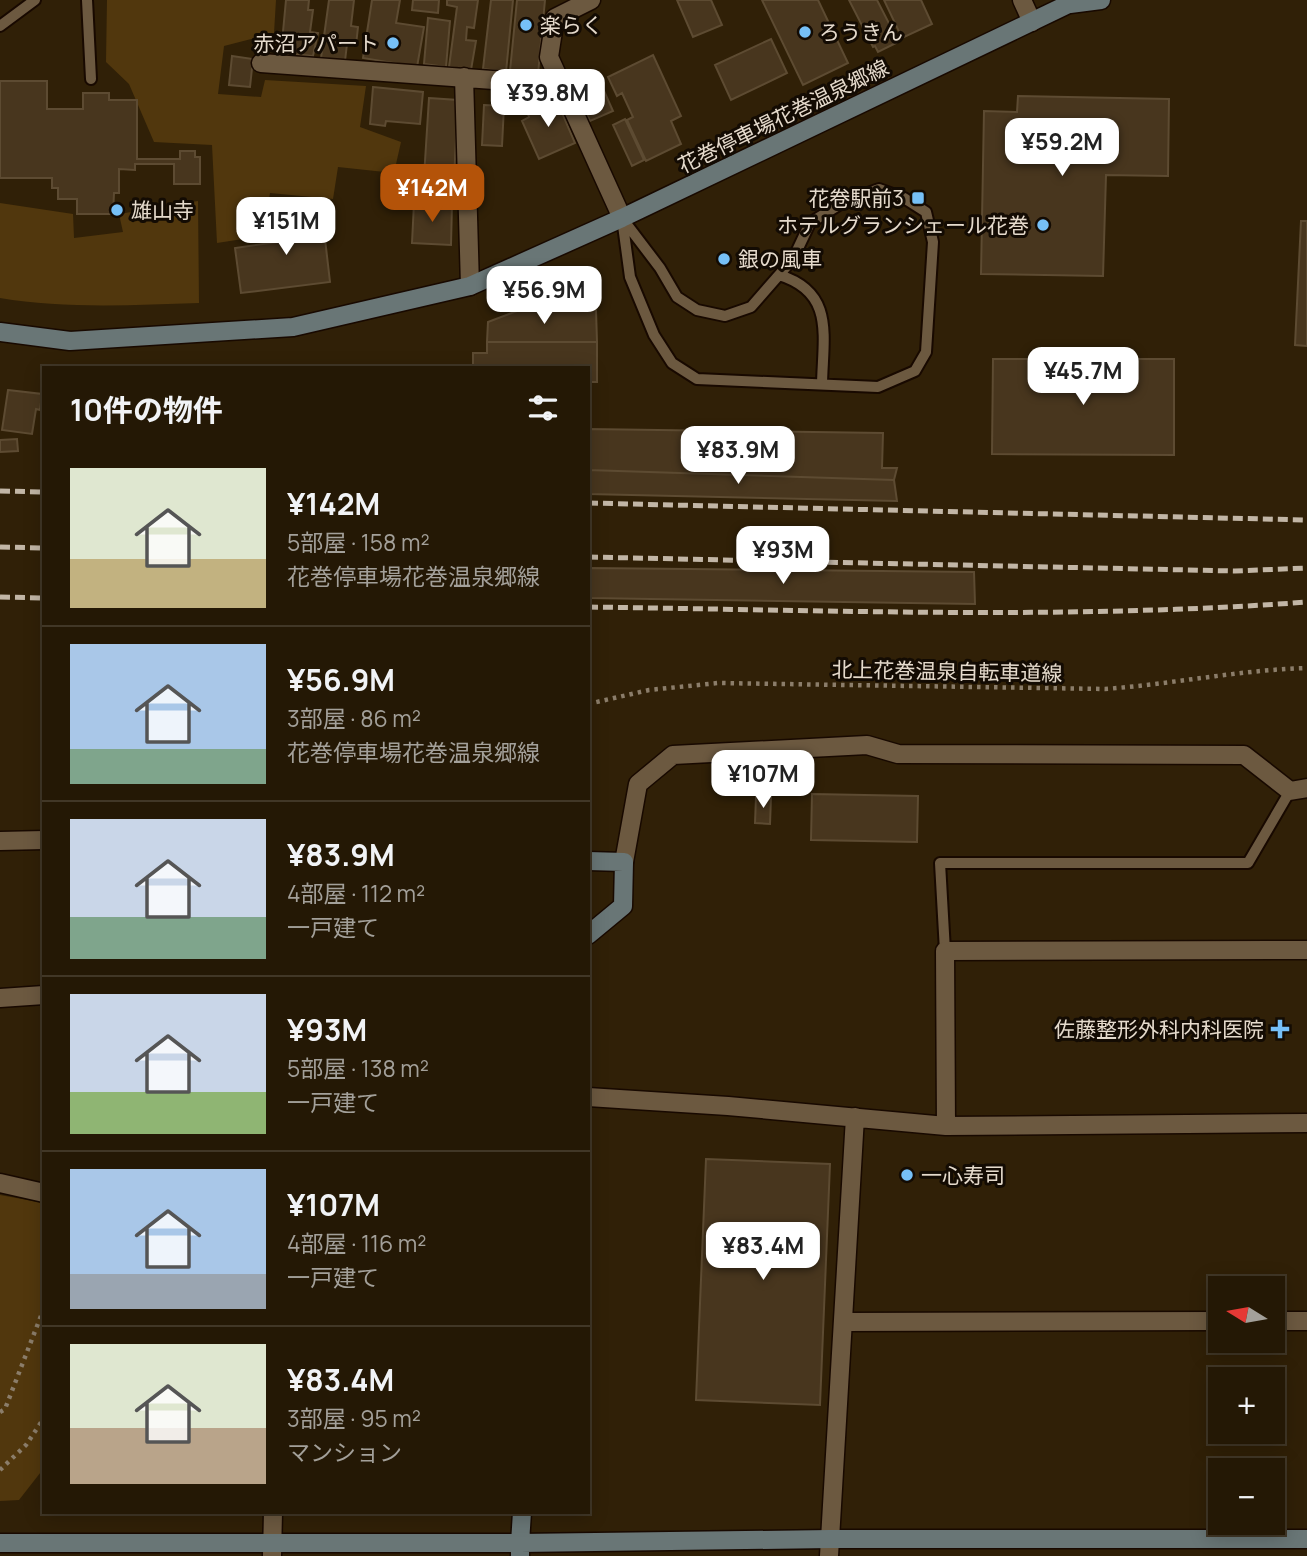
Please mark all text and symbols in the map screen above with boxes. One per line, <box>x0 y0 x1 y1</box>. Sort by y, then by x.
place label: 楽らく <box>540 11 603 39</box>
marker: 楽らく <box>518 17 534 33</box>
place label: ろうきん <box>819 18 903 46</box>
marker: ろうきん <box>797 24 813 40</box>
place label: 赤沼アパート <box>253 29 379 57</box>
marker: 赤沼アパート <box>385 35 401 51</box>
street label: 花巻停車場花巻温泉郷線 <box>673 53 893 179</box>
pin: ¥39.8M <box>491 69 605 129</box>
text: ¥39.8M <box>507 76 589 108</box>
pin: ¥59.2M <box>1005 118 1119 178</box>
text: ¥59.2M <box>1021 125 1103 157</box>
pin: ¥142M <box>383 164 481 224</box>
text: ¥142M <box>396 171 468 203</box>
place label: 花卷駅前3 <box>808 184 904 212</box>
marker: 花卷駅前3 <box>910 190 926 206</box>
place label: 雄山寺 <box>131 196 194 224</box>
pin: ¥151M <box>237 198 335 257</box>
marker: 雄山寺 <box>109 202 125 218</box>
text: ¥151M <box>252 204 320 236</box>
place label: ホテルグランシェール花巻 <box>777 211 1029 239</box>
marker: ホテルグランシェール花巻 <box>1035 217 1051 233</box>
place label: 銀の風車 <box>738 245 822 273</box>
marker: 銀の風車 <box>716 251 732 267</box>
pin: ¥56.9M <box>487 266 601 326</box>
text: ¥56.9M <box>503 273 585 305</box>
pin: ¥45.7M <box>1026 348 1140 407</box>
text: ¥45.7M <box>1044 354 1122 386</box>
text: 10件の物件 <box>70 389 223 430</box>
icon: filters <box>524 389 562 427</box>
pin: ¥83.9M <box>681 426 795 486</box>
text: ¥83.9M <box>697 433 779 465</box>
text: ¥142M <box>287 483 380 524</box>
icon: home <box>126 496 210 580</box>
text: 5部屋 · 158 m² <box>287 526 430 558</box>
pin: ¥93M <box>742 526 824 586</box>
text: ¥93M <box>752 533 814 565</box>
text: 花巻停車場花巻温泉郷線 <box>287 560 540 592</box>
street label: 北上花巻温泉自転車道線 <box>831 655 1063 687</box>
text: ¥56.9M <box>287 659 395 700</box>
icon: home <box>126 672 210 756</box>
text: 3部屋 · 86 m² <box>287 702 421 734</box>
text: 花巻停車場花巻温泉郷線 <box>287 736 540 768</box>
pin: ¥107M <box>714 750 812 810</box>
text: ¥107M <box>727 757 799 789</box>
text: ¥83.9M <box>287 834 395 875</box>
icon: home <box>126 847 210 931</box>
text: 4部屋 · 112 m² <box>287 877 425 909</box>
text: 一戸建て <box>287 911 379 943</box>
text: ¥93M <box>287 1009 367 1050</box>
place label: 佐藤整形外科内科医院 <box>1054 1015 1264 1043</box>
marker: 佐藤整形外科内科医院 <box>1270 1019 1290 1039</box>
icon: home <box>126 1022 210 1106</box>
text: 5部屋 · 138 m² <box>287 1052 429 1084</box>
text: 一戸建て <box>287 1086 379 1118</box>
place label: 一心寿司 <box>921 1161 1005 1189</box>
marker: 一心寿司 <box>899 1167 915 1183</box>
text: ¥107M <box>287 1184 380 1225</box>
icon: home <box>126 1197 210 1281</box>
pin: ¥83.4M <box>706 1222 820 1282</box>
text: 4部屋 · 116 m² <box>287 1227 426 1259</box>
text: ¥83.4M <box>722 1229 804 1261</box>
text: 一戸建て <box>287 1261 379 1293</box>
north arrow <box>1208 1276 1284 1353</box>
map controls <box>1208 1276 1285 1535</box>
text: ¥83.4M <box>287 1359 394 1400</box>
button: + <box>1208 1367 1285 1444</box>
icon: home <box>126 1372 210 1456</box>
text: 3部屋 · 95 m² <box>287 1402 421 1434</box>
text: マンション <box>287 1436 402 1468</box>
button: − <box>1208 1458 1285 1535</box>

